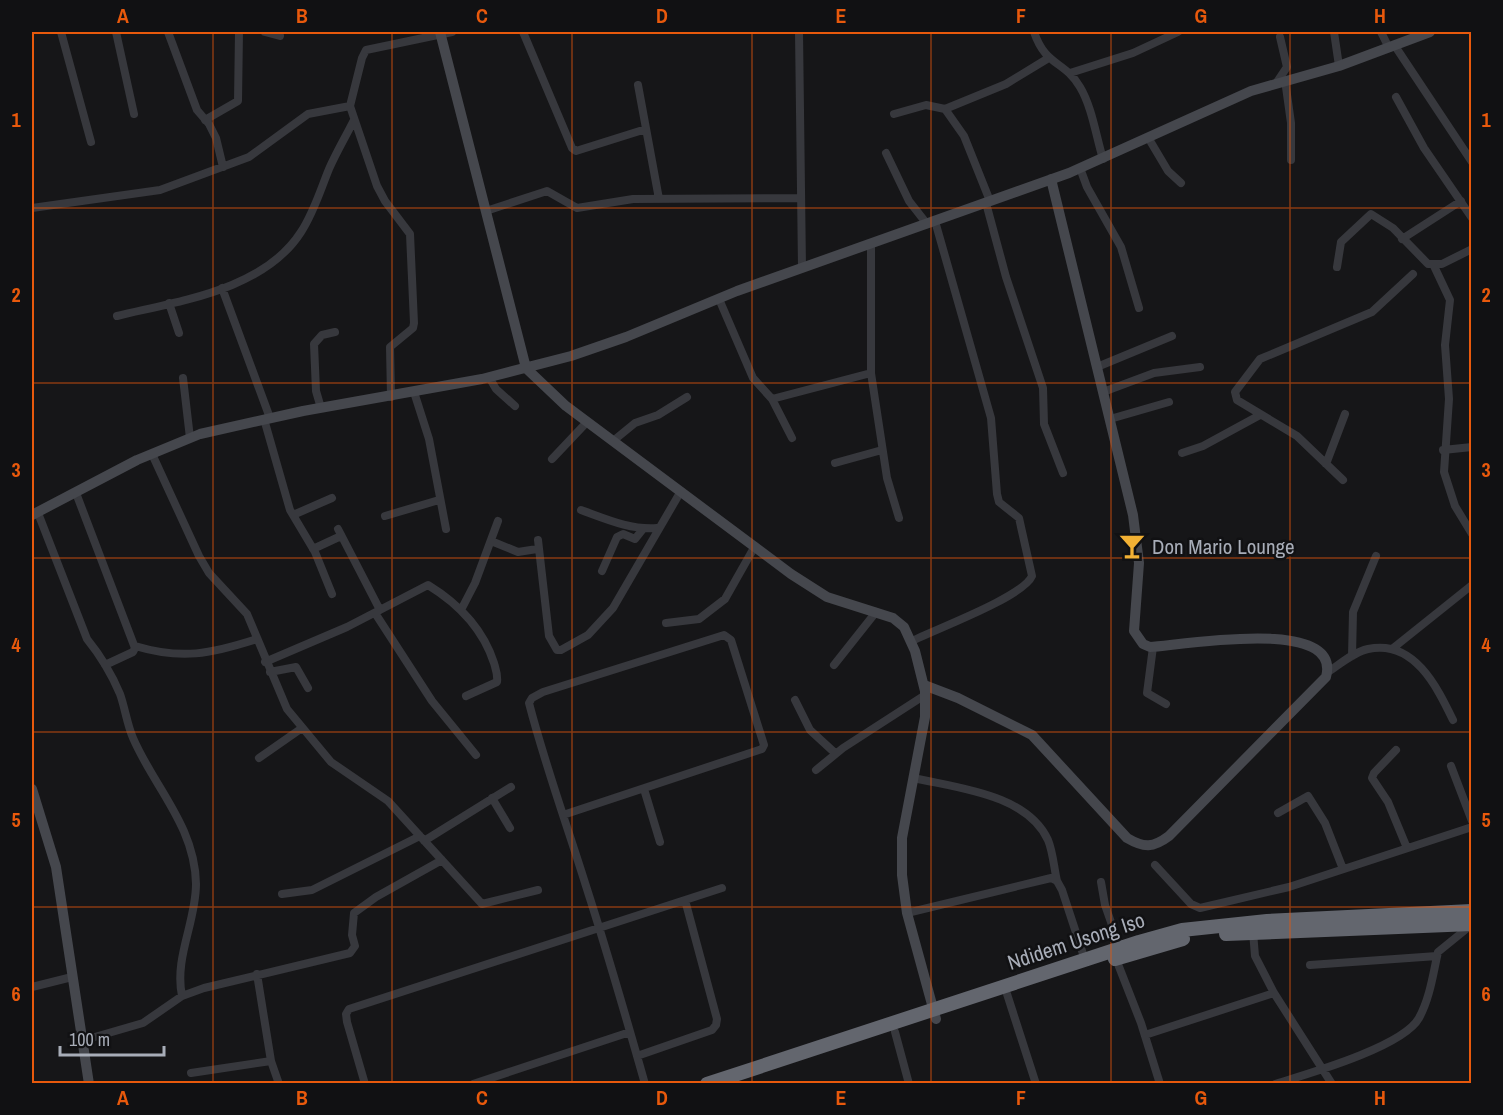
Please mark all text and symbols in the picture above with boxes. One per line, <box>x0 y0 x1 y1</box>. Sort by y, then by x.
text: A <box>117 2 129 29</box>
text: B <box>296 2 308 29</box>
text: C <box>476 2 488 29</box>
text: D <box>656 2 668 29</box>
text: E <box>836 2 847 29</box>
text: F <box>1016 2 1026 29</box>
text: G <box>1195 2 1207 29</box>
text: H <box>1374 2 1386 29</box>
text: 1 <box>11 106 21 133</box>
text: 1 <box>1481 106 1491 133</box>
text: 2 <box>11 281 21 308</box>
text: 2 <box>1481 281 1491 308</box>
text: 3 <box>11 456 21 483</box>
text: 3 <box>1481 456 1491 483</box>
bar icon: Don Mario Lounge <box>1117 531 1147 561</box>
place label: Don Mario Lounge <box>1152 532 1295 561</box>
text: 4 <box>11 631 21 658</box>
text: 4 <box>1481 631 1491 658</box>
text: 5 <box>11 806 21 833</box>
text: 5 <box>1481 806 1491 833</box>
street label: Ndidem Usong Iso <box>1004 905 1148 977</box>
text: 6 <box>11 980 21 1007</box>
text: 6 <box>1481 980 1491 1007</box>
scale bar <box>60 1019 164 1057</box>
text: 100 m <box>69 1027 110 1052</box>
text: A <box>117 1084 129 1111</box>
text: B <box>296 1084 308 1111</box>
text: C <box>476 1084 488 1111</box>
text: D <box>656 1084 668 1111</box>
text: E <box>836 1084 847 1111</box>
text: F <box>1016 1084 1026 1111</box>
text: G <box>1195 1084 1207 1111</box>
text: H <box>1374 1084 1386 1111</box>

